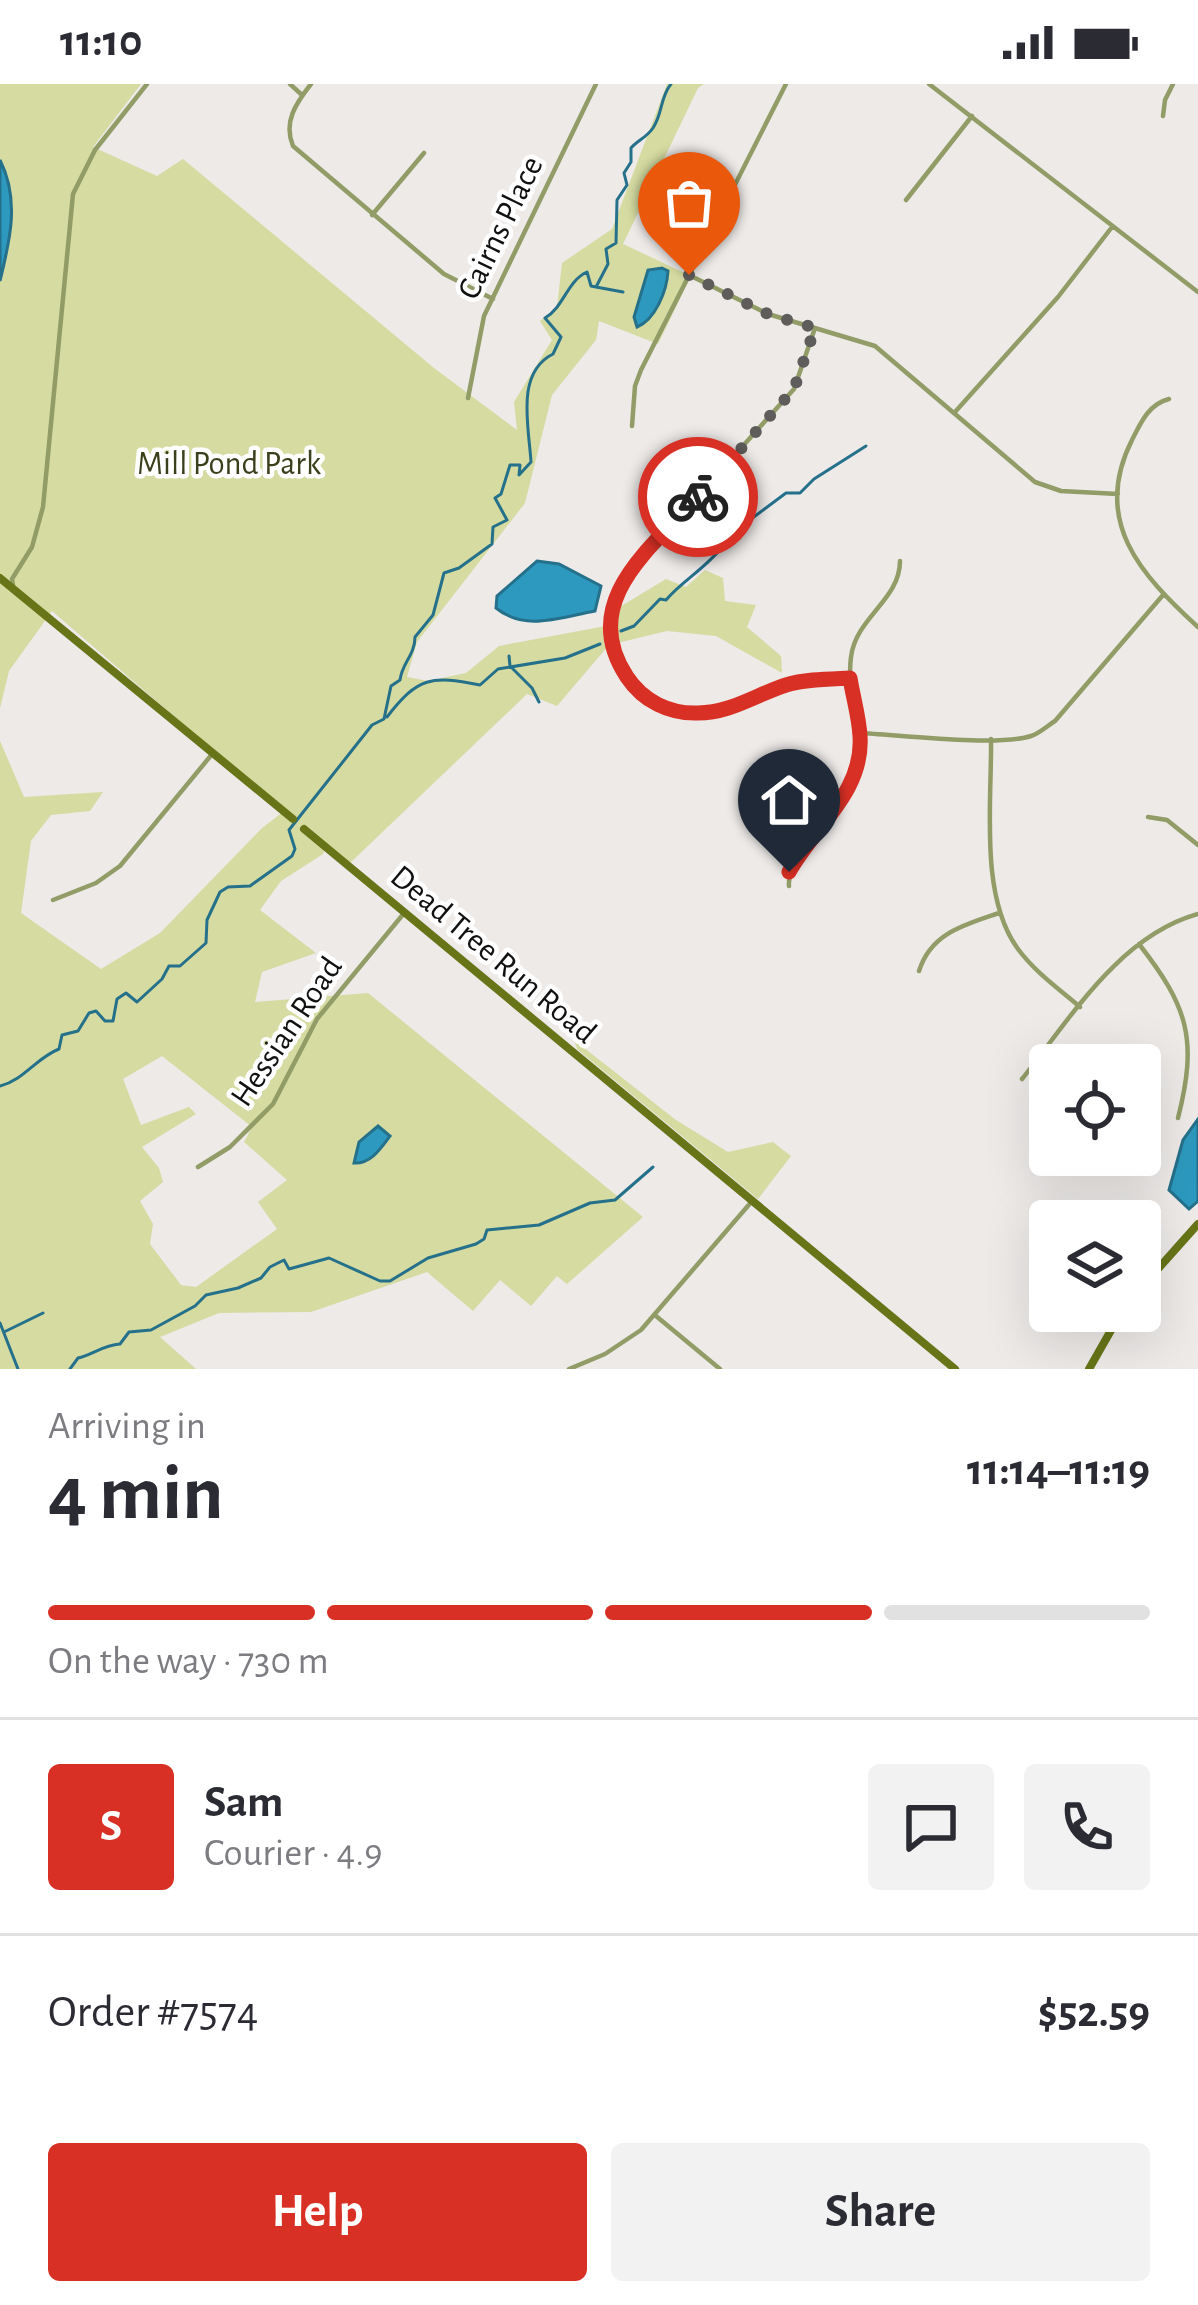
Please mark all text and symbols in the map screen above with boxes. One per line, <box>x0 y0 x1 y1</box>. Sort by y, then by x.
text: 11:10 <box>60 19 142 64</box>
street label: Cairns Place <box>452 151 550 305</box>
pin <box>638 152 740 275</box>
icon: bag <box>656 170 722 236</box>
courier <box>638 437 758 557</box>
park label: Mill Pond Park <box>137 448 321 481</box>
icon: bike <box>665 464 731 530</box>
pin <box>738 749 840 872</box>
icon: home <box>756 767 822 833</box>
street label: Dead Tree Run Road <box>384 860 602 1050</box>
street label: Hessian Road <box>225 951 349 1113</box>
map controls <box>1029 1044 1161 1332</box>
button: locate <box>1029 1044 1161 1176</box>
button: layers <box>1029 1200 1161 1332</box>
text: Arriving in <box>48 1407 206 1446</box>
text: 11:14–11:19 <box>967 1448 1150 1493</box>
text: 4 min <box>48 1456 224 1534</box>
text: On the way · 730 m <box>48 1642 329 1681</box>
button: chat <box>868 1764 994 1890</box>
button: phone <box>1024 1764 1150 1890</box>
text: Sam <box>204 1780 283 1825</box>
text: S <box>100 1804 122 1849</box>
text: Courier · 4.9 <box>204 1834 383 1873</box>
text: Order #7574 <box>48 1990 258 2035</box>
text: $52.59 <box>1038 1990 1150 2035</box>
button: Help <box>48 2143 587 2281</box>
button: Share <box>611 2143 1150 2281</box>

